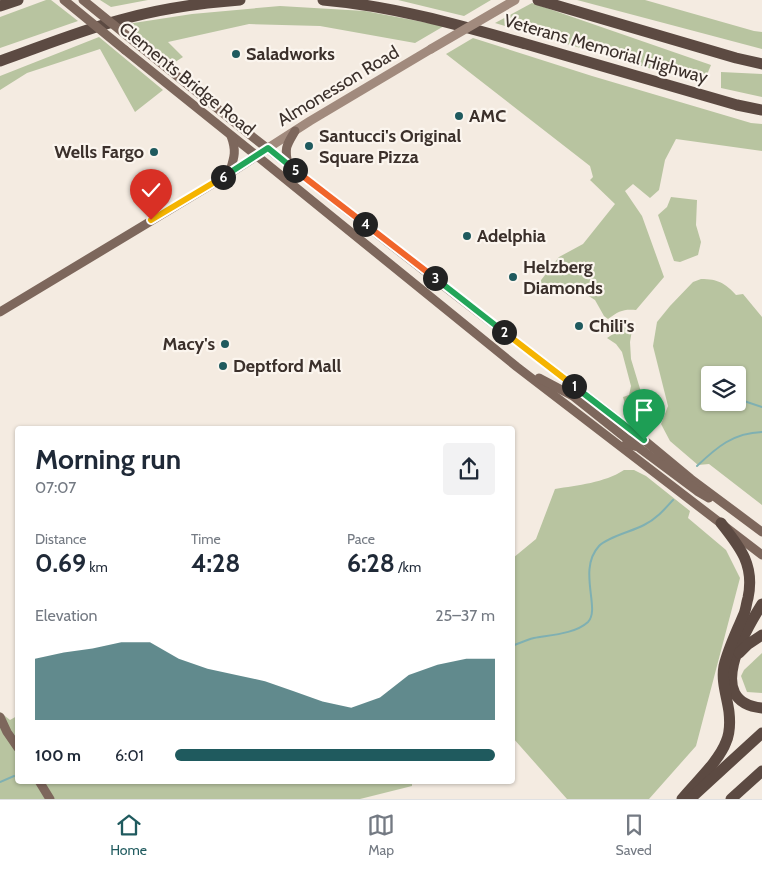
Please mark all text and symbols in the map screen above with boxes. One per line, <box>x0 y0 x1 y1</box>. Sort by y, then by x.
street label: Veterans Memorial Highway <box>501 9 711 89</box>
street label: Clements Bridge Road <box>115 17 259 141</box>
street label: Almonesson Road <box>273 41 403 131</box>
place label: Saladworks <box>246 43 335 65</box>
marker: Saladworks <box>230 48 242 60</box>
place label: AMC <box>469 105 506 127</box>
marker: AMC <box>453 110 465 122</box>
place label: Santucci's Original Square Pizza <box>319 125 462 168</box>
marker: Santucci's Original Square Pizza <box>303 140 315 152</box>
place label: Wells Fargo <box>54 141 144 163</box>
marker: Wells Fargo <box>148 146 160 158</box>
pin: 5 <box>282 158 308 182</box>
text: 5 <box>292 161 299 179</box>
pin: 6 <box>210 164 236 190</box>
text: 6 <box>220 168 227 186</box>
pin <box>130 169 172 220</box>
icon: check <box>137 176 165 204</box>
pin: 4 <box>352 212 378 236</box>
text: 4 <box>361 215 370 233</box>
place label: Adelphia <box>477 225 546 247</box>
marker: Adelphia <box>461 230 473 242</box>
place label: Helzberg Diamonds <box>523 256 603 299</box>
pin: 3 <box>422 266 448 290</box>
text: 3 <box>432 269 439 287</box>
marker: Helzberg Diamonds <box>507 271 519 283</box>
place label: Chili's <box>589 315 635 337</box>
pin: 2 <box>492 320 516 344</box>
marker: Chili's <box>573 320 585 332</box>
text: 2 <box>501 323 508 341</box>
place label: Macy's <box>163 333 215 355</box>
marker: Macy's <box>219 338 231 350</box>
place label: Deptford Mall <box>233 355 341 377</box>
marker: Deptford Mall <box>217 360 229 372</box>
map controls <box>701 366 746 411</box>
button: layers <box>701 366 746 411</box>
pin: 1 <box>562 374 586 398</box>
text: 1 <box>572 377 577 395</box>
pin <box>623 389 665 440</box>
icon: arrive <box>630 396 658 424</box>
text: Morning run <box>35 442 181 476</box>
button: share <box>443 443 495 495</box>
text: 07:07 <box>35 478 76 497</box>
text: Distance <box>35 530 87 548</box>
text: Time <box>191 530 221 548</box>
text: Pace <box>347 530 375 548</box>
text: 0.69 <box>35 548 86 578</box>
text: 4:28 <box>191 548 240 578</box>
text: 6:28 <box>347 548 395 578</box>
text: km <box>86 558 108 576</box>
text: /km <box>395 558 421 576</box>
text: Elevation <box>35 606 98 625</box>
text: 25–37 m <box>435 606 495 625</box>
text: 100 m <box>35 746 81 765</box>
text: 6:01 <box>115 746 144 765</box>
tab: Home <box>110 811 147 859</box>
tab: Map <box>367 811 395 859</box>
tab: Saved <box>616 811 652 859</box>

